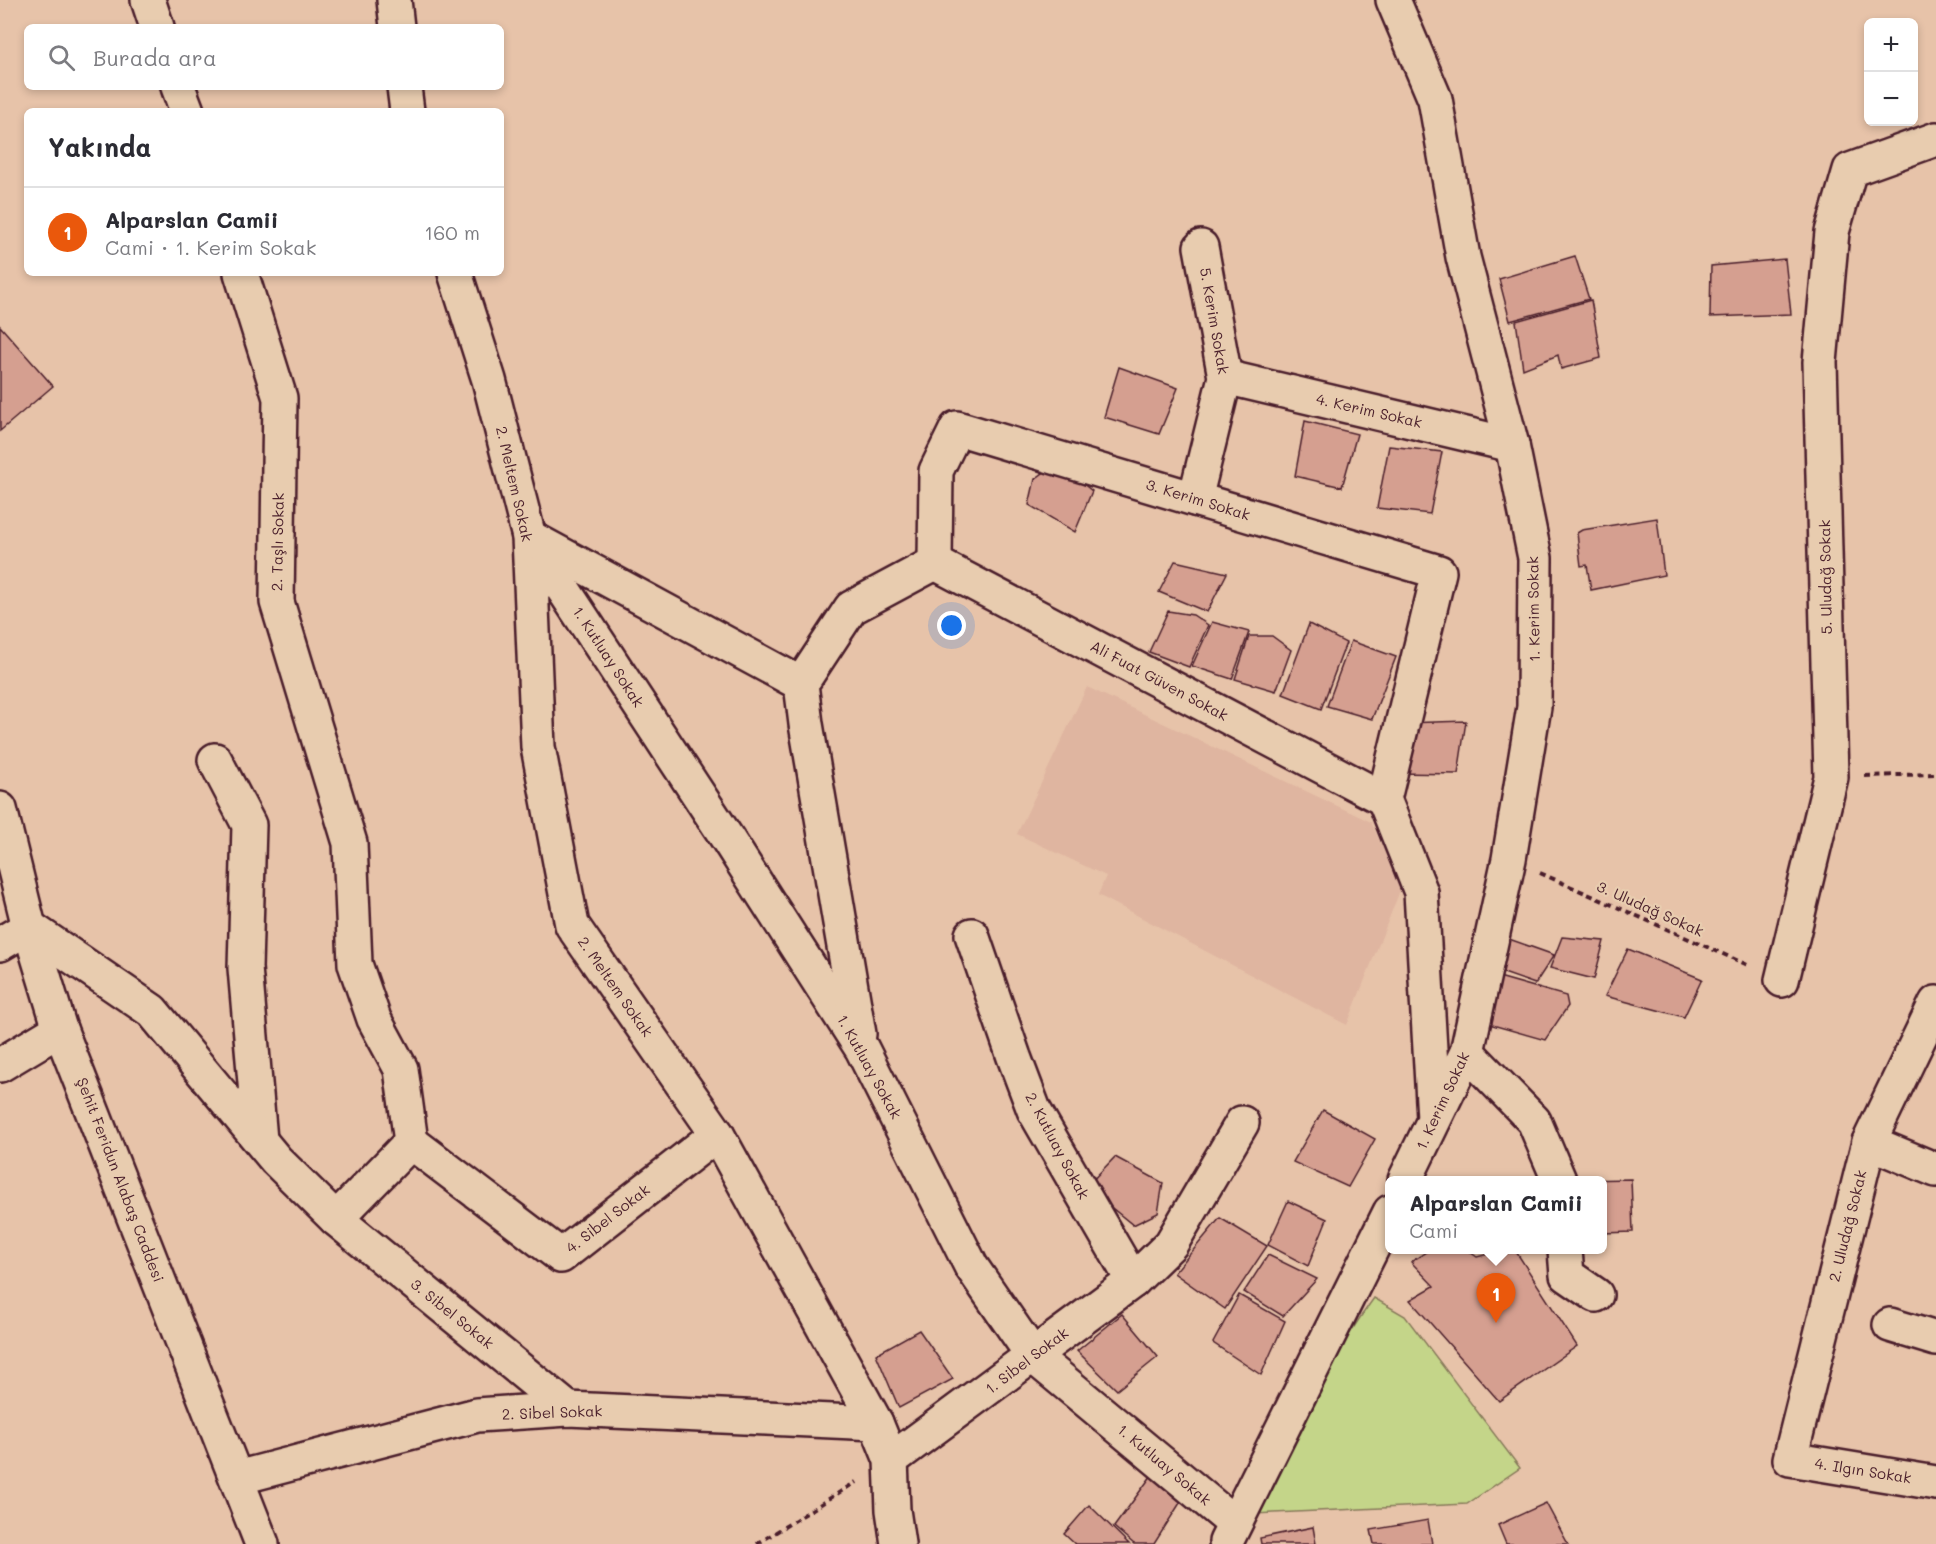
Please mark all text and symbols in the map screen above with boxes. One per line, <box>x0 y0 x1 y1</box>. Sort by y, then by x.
map controls <box>1864 18 1918 126</box>
button: + <box>1864 18 1918 72</box>
search box <box>24 24 504 90</box>
icon: search <box>45 41 78 74</box>
text: Burada ara <box>93 43 217 72</box>
button: − <box>1864 72 1918 126</box>
text: Yakında <box>48 130 151 164</box>
text: Alparslan Camii <box>105 205 278 234</box>
text: 1 <box>63 219 72 245</box>
text: 160 m <box>424 219 480 245</box>
text: Cami · 1. Kerim Sokak <box>105 234 316 260</box>
street label: 5. Kerim Sokak <box>1196 266 1234 376</box>
street label: 4. Kerim Sokak <box>1314 388 1424 432</box>
street label: 2. Meltem Sokak <box>492 424 538 543</box>
street label: 3. Kerim Sokak <box>1144 474 1253 524</box>
street label: 2. Taşlı Sokak <box>266 493 288 591</box>
street label: 5. Uludağ Sokak <box>1814 519 1836 635</box>
street label: 1. Kerim Sokak <box>1522 556 1544 662</box>
street label: 1. Kutluay Sokak <box>569 602 649 711</box>
your location <box>937 611 966 640</box>
street label: Ali Fuat Güven Sokak <box>1087 635 1232 725</box>
street label: 3. Uludağ Sokak <box>1594 876 1707 941</box>
street label: 2. Meltem Sokak <box>574 932 658 1040</box>
street label: 1. Kutluay Sokak <box>833 1011 907 1122</box>
street label: 1. Kerim Sokak <box>1411 1048 1474 1153</box>
street label: Şehit Feridun Alabaş Caddesi <box>73 1075 169 1285</box>
street label: 2. Kutluay Sokak <box>1021 1089 1094 1202</box>
street label: 2. Uludağ Sokak <box>1823 1168 1871 1284</box>
popup <box>1385 1176 1607 1254</box>
street label: 4. Sibel Sokak <box>561 1179 653 1257</box>
text: Alparslan Camii <box>1409 1188 1583 1217</box>
text: Cami <box>1409 1217 1458 1243</box>
street label: 3. Sibel Sokak <box>407 1274 498 1353</box>
pin: 1 <box>1476 1274 1516 1323</box>
street label: 1. Sibel Sokak <box>981 1322 1072 1398</box>
street label: 2. Sibel Sokak <box>501 1400 603 1424</box>
street label: 1. Kutluay Sokak <box>1114 1419 1216 1509</box>
street label: 4. Ilgın Sokak <box>1813 1453 1913 1488</box>

